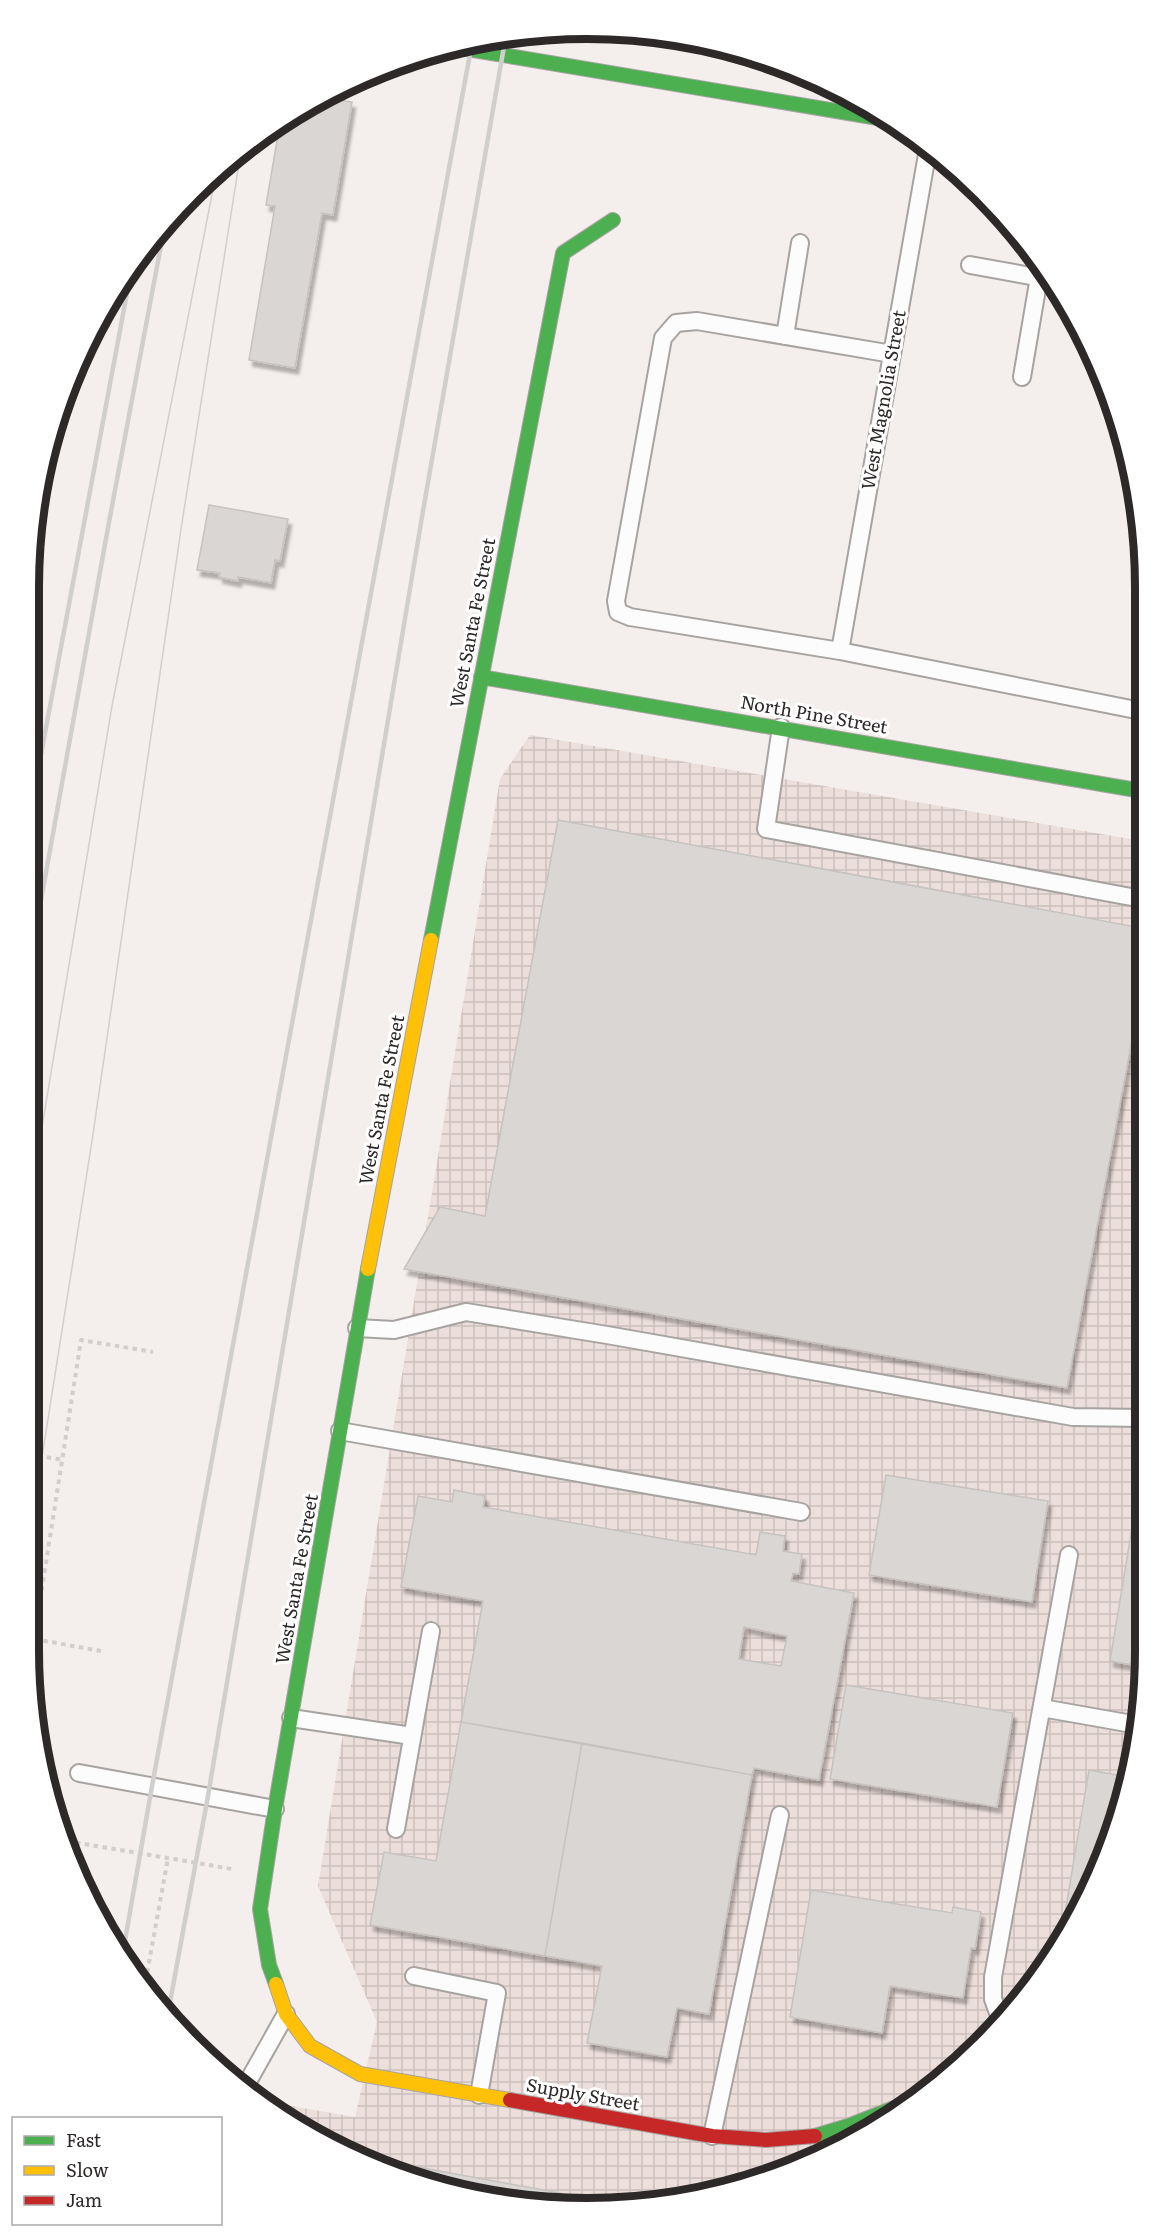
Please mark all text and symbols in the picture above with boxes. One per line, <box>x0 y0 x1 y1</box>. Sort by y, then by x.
street label: West Magnolia Street <box>853 307 912 492</box>
street label: West Santa Fe Street <box>442 535 501 710</box>
street label: North Pine Street <box>739 687 891 740</box>
street label: West Santa Fe Street <box>351 1012 410 1187</box>
street label: West Santa Fe Street <box>267 1491 324 1666</box>
street label: Supply Street <box>524 2070 643 2117</box>
legend <box>12 2117 222 2225</box>
text: Fast <box>66 2126 102 2153</box>
text: Slow <box>66 2156 109 2183</box>
text: Jam <box>66 2186 102 2213</box>

